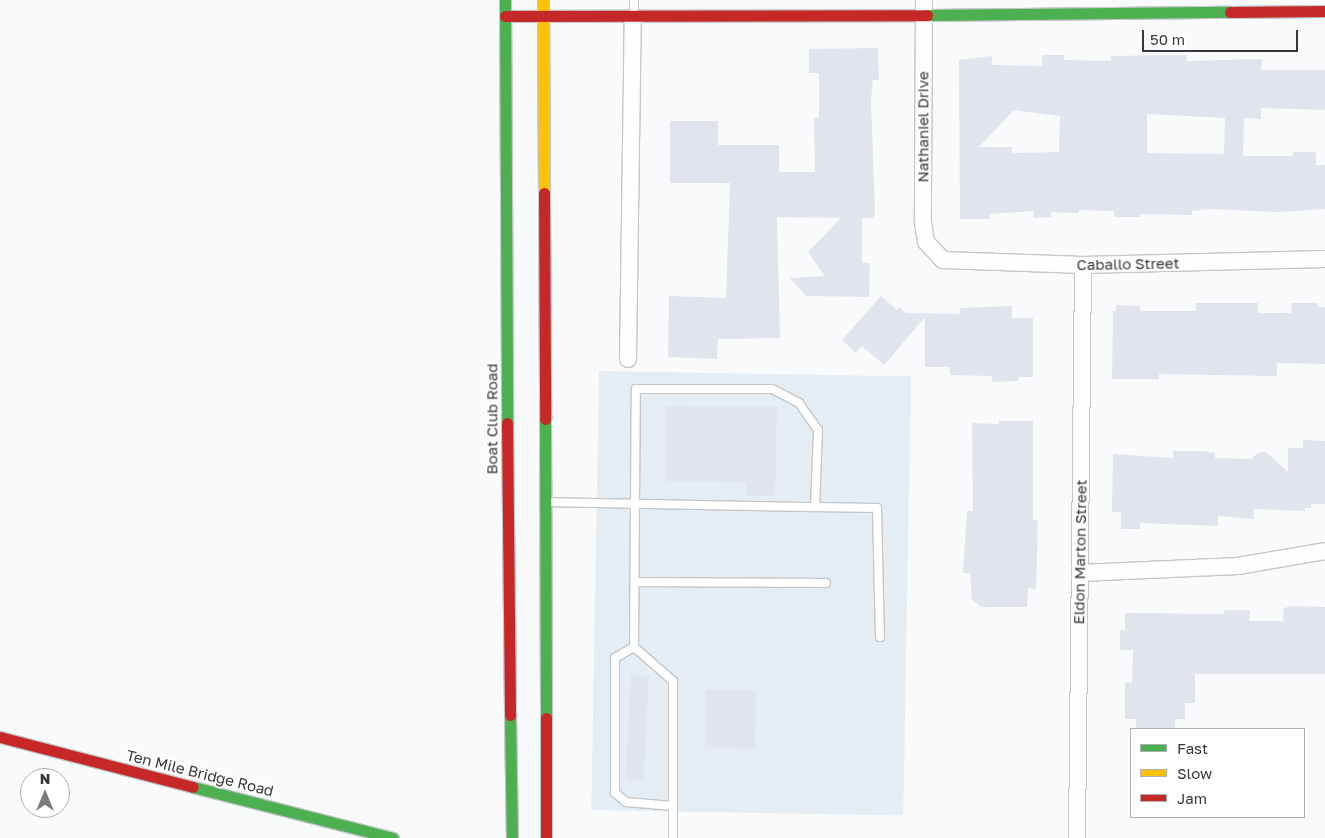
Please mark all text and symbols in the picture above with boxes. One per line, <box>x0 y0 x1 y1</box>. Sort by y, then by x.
scale bar <box>1145 20 1301 52</box>
text: 50 m <box>1150 30 1185 48</box>
street label: Nathaniel Drive <box>914 71 932 183</box>
street label: Caballo Street <box>1076 254 1180 274</box>
street label: Boat Club Road <box>483 364 501 474</box>
street label: Eldon Marton Street <box>1070 479 1090 625</box>
legend <box>1130 728 1305 818</box>
text: Fast <box>1177 739 1208 757</box>
street label: Ten Mile Bridge Road <box>124 746 276 800</box>
text: Slow <box>1177 764 1212 782</box>
north arrow <box>20 768 70 818</box>
text: N <box>40 770 50 787</box>
text: Jam <box>1177 789 1207 807</box>

